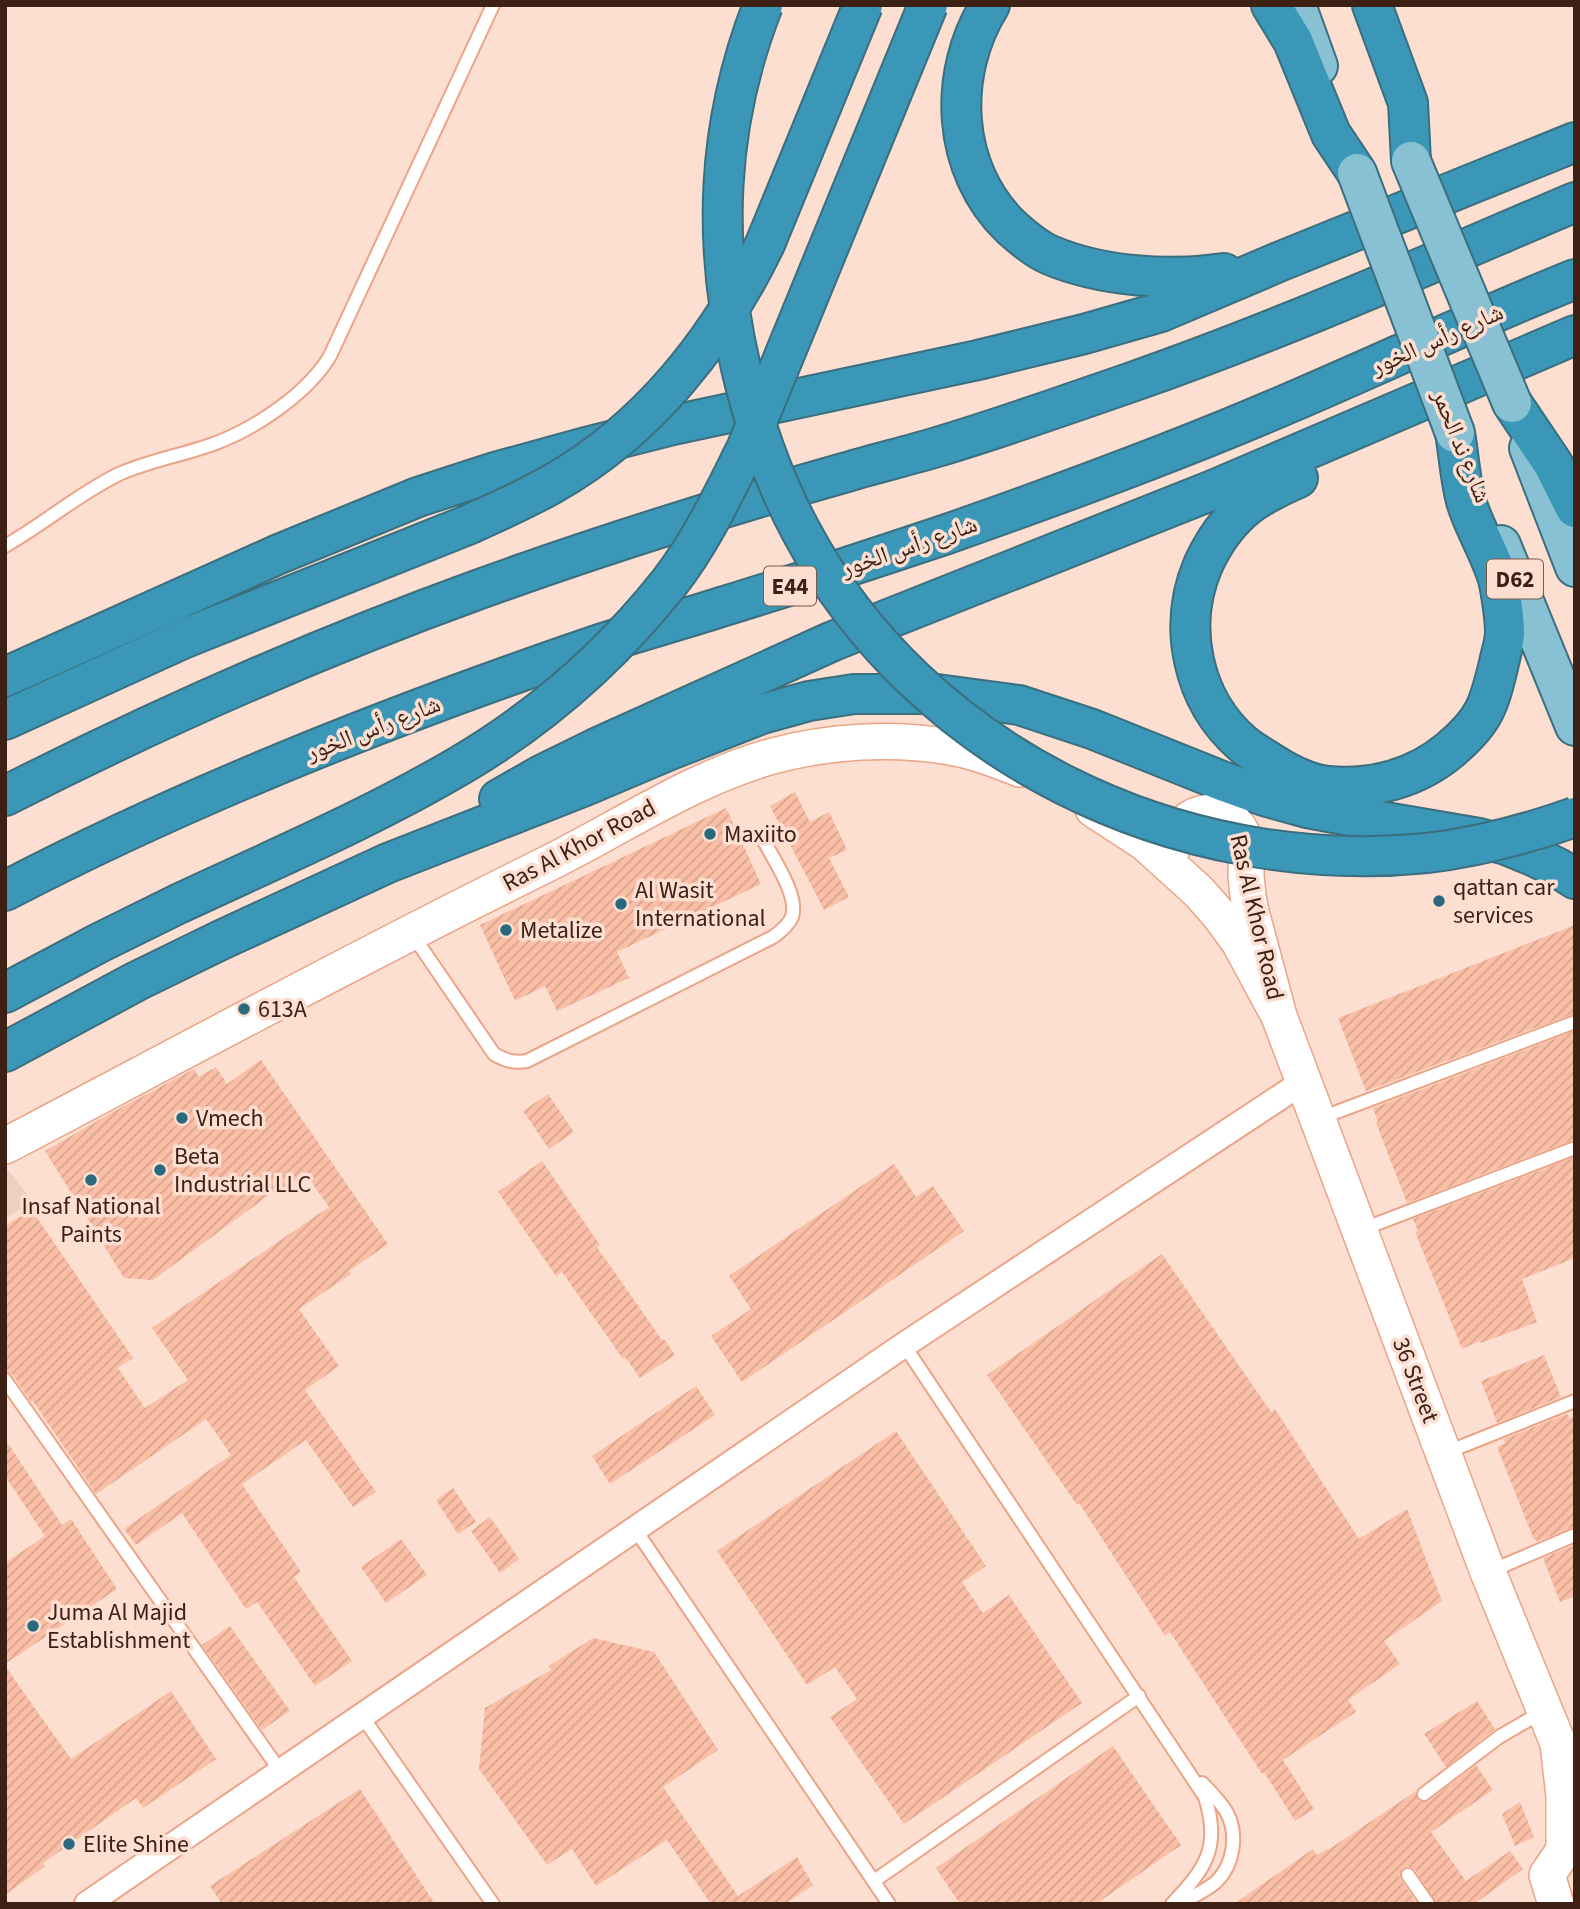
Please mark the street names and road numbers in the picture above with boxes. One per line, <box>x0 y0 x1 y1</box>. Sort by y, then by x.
street label: شارع رأس الخور <box>1364 295 1509 385</box>
street label: شارع ند الحمر <box>1423 383 1500 508</box>
street label: شارع رأس الخور <box>835 507 982 586</box>
road number: D62 <box>1487 559 1543 598</box>
road number: E44 <box>764 566 816 606</box>
street label: شارع رأس الخور <box>300 687 446 771</box>
street label: Ras Al Khor Road <box>496 790 662 901</box>
street label: Ras Al Khor Road <box>1220 831 1293 1003</box>
street label: 36 Street <box>1383 1332 1448 1428</box>

